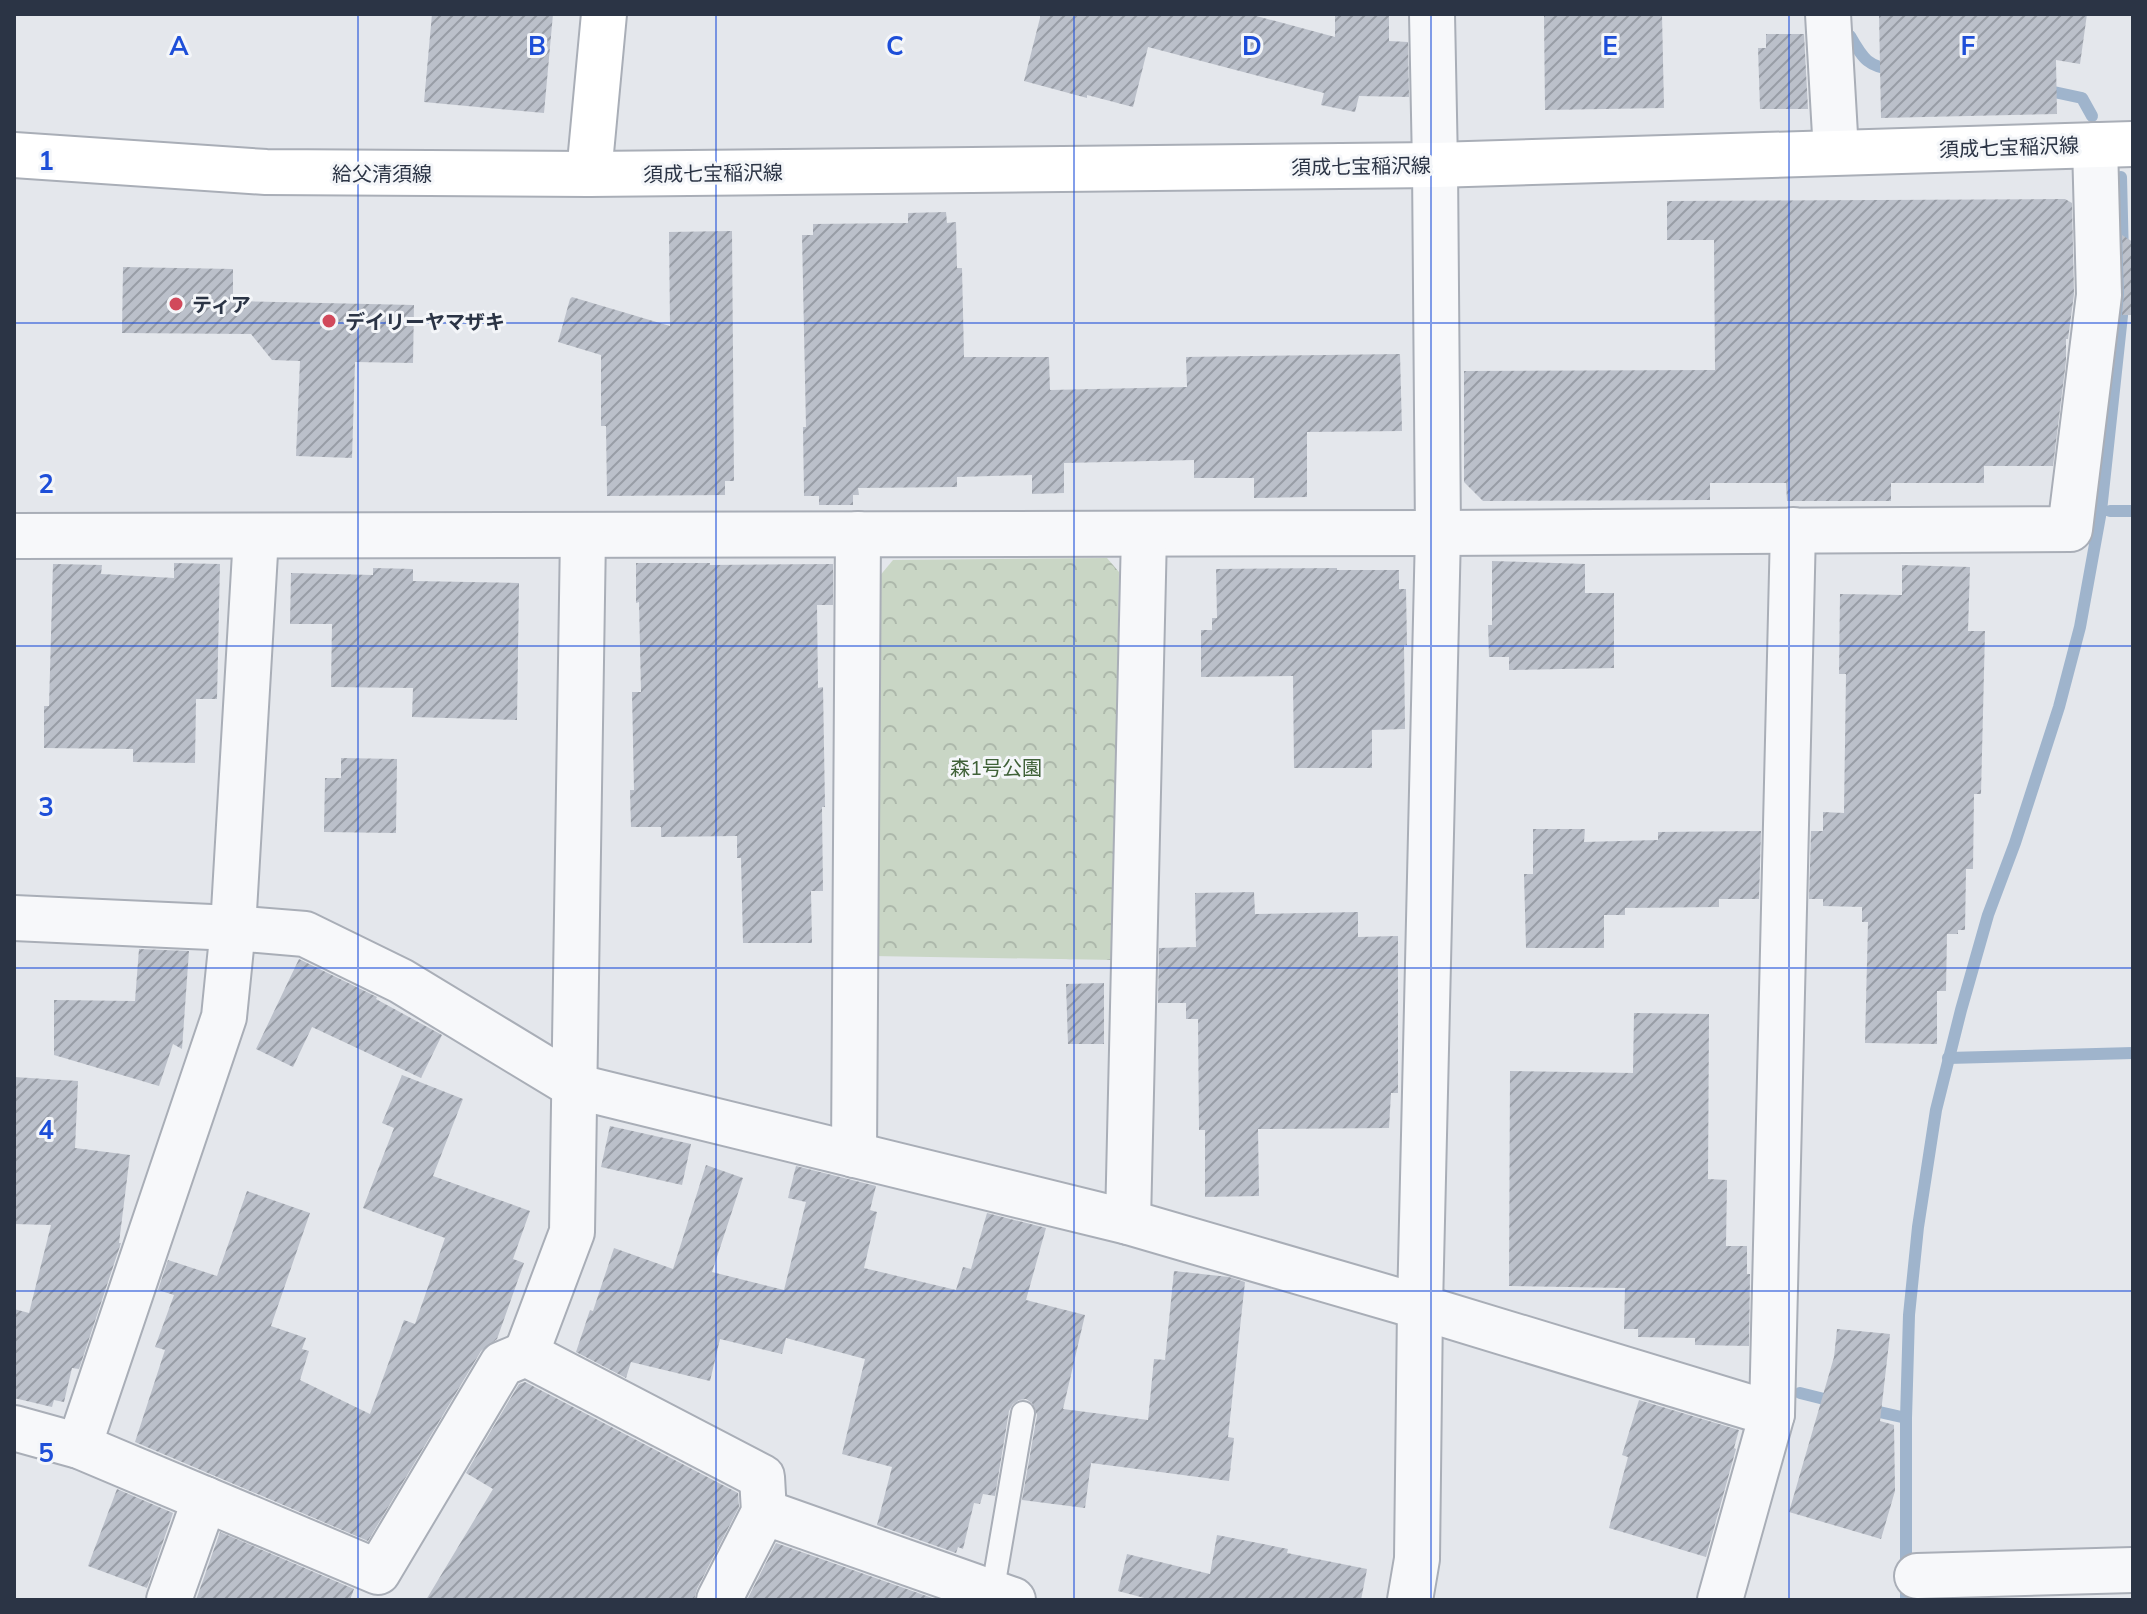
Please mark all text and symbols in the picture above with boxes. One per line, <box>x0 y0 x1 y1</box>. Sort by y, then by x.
text: A <box>169 29 189 62</box>
text: B <box>528 29 546 62</box>
text: C <box>886 29 904 62</box>
text: D <box>1242 29 1262 62</box>
text: E <box>1602 29 1618 62</box>
text: F <box>1961 29 1976 62</box>
street label: 須成七宝稲沢線 <box>1939 132 2079 162</box>
text: 1 <box>38 144 54 177</box>
street label: 須成七宝稲沢線 <box>1291 152 1431 180</box>
street label: 須成七宝稲沢線 <box>643 159 783 187</box>
street label: 給父清須線 <box>332 161 432 186</box>
place label: ティア <box>192 292 251 317</box>
marker: ティア <box>167 295 185 313</box>
place label: デイリーヤマザキ <box>345 309 505 334</box>
marker: デイリーヤマザキ <box>320 312 338 330</box>
text: 2 <box>38 467 54 500</box>
park label: 森1号公園 <box>950 755 1042 780</box>
text: 3 <box>38 790 54 823</box>
text: 4 <box>38 1113 54 1146</box>
text: 5 <box>38 1436 54 1469</box>

